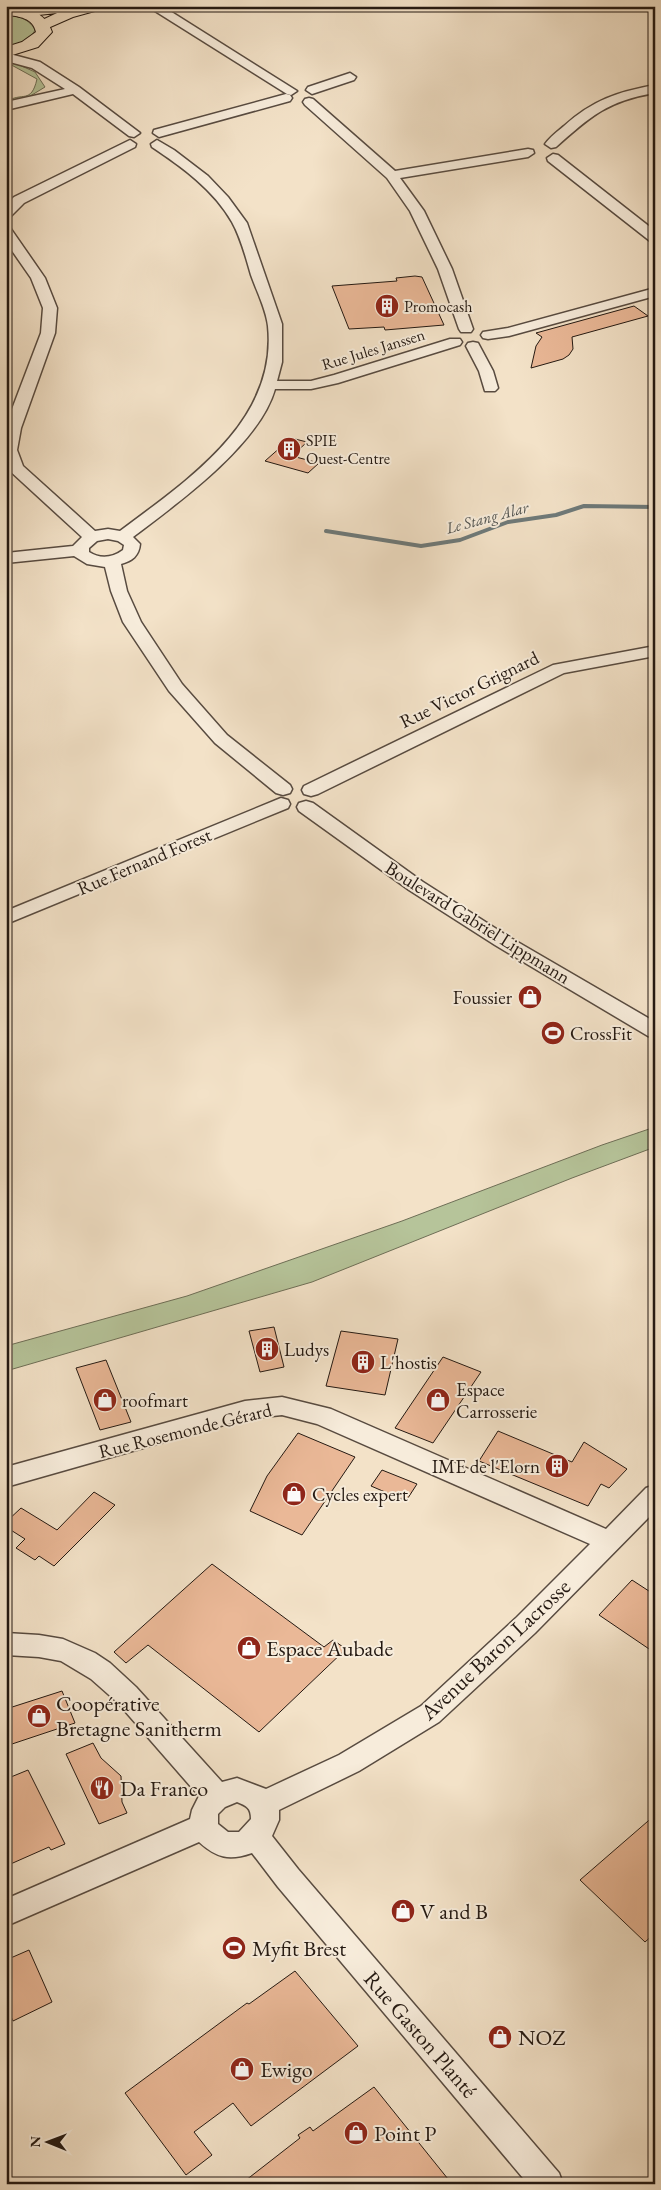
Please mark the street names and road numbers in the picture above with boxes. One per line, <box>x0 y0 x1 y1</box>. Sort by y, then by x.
street label: Rue Jules Janssen <box>319 324 428 375</box>
street label: Rue Victor Grignard <box>396 645 543 734</box>
street label: Rue Fernand Forest <box>73 822 215 901</box>
street label: Boulevard Gabriel Lippmann <box>380 855 575 990</box>
street label: Rue Rosemonde Gérard <box>96 1397 275 1464</box>
street label: Avenue Baron Lacrosse <box>413 1572 577 1727</box>
street label: Rue Gaston Planté <box>357 1965 484 2104</box>

